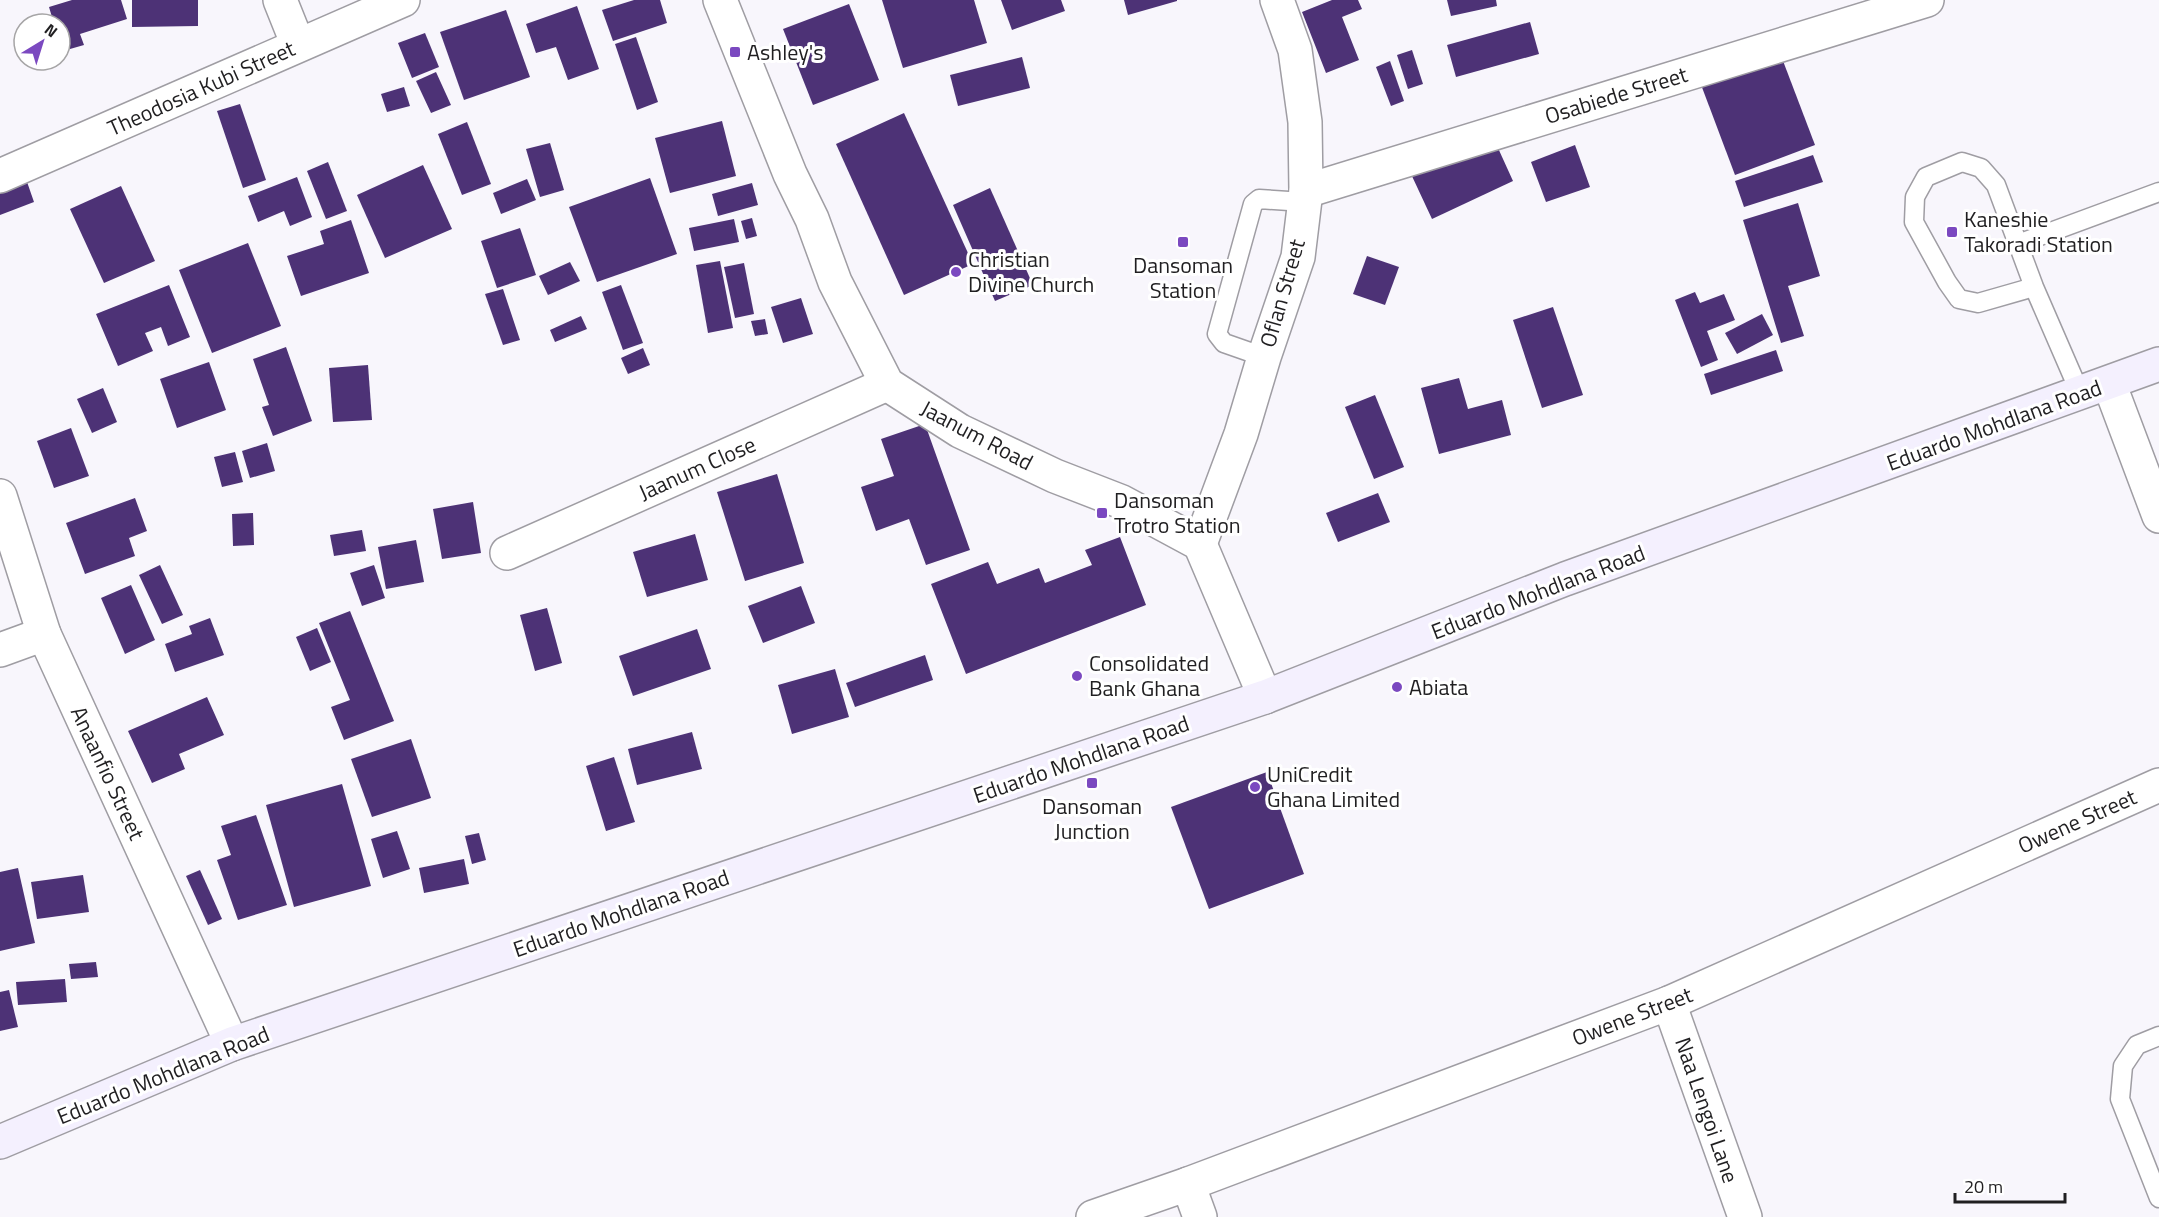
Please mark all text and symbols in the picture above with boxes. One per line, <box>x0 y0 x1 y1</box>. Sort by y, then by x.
north arrow <box>12 12 72 72</box>
text: N <box>39 17 63 43</box>
street label: Theodosia Kubi Street <box>102 31 300 145</box>
place label: Ashley's <box>747 35 823 69</box>
marker: Ashley's <box>728 45 742 59</box>
street label: Osabiede Street <box>1540 57 1692 133</box>
place label: Kaneshie Takoradi Station <box>1964 202 2113 261</box>
marker: Kaneshie Takoradi Station <box>1945 225 1959 239</box>
marker: Dansoman Station <box>1176 235 1190 249</box>
street label: Oflan Street <box>1250 235 1314 351</box>
place label: Christian Divine Church <box>968 242 1094 301</box>
place label: Dansoman Station <box>1133 248 1233 307</box>
marker: Christian Divine Church <box>949 265 963 279</box>
street label: Eduardo Mohdlana Road <box>1882 370 2106 480</box>
street label: Jaanum Road <box>915 391 1039 479</box>
street label: Jaanum Close <box>633 427 761 509</box>
place label: Dansoman Trotro Station <box>1114 483 1241 542</box>
marker: Dansoman Trotro Station <box>1095 506 1109 520</box>
street label: Eduardo Mohdlana Road <box>1426 536 1650 648</box>
place label: Consolidated Bank Ghana <box>1089 646 1209 705</box>
marker: Consolidated Bank Ghana <box>1070 669 1084 683</box>
place label: Abiata <box>1409 670 1468 704</box>
marker: Abiata <box>1390 680 1404 694</box>
street label: Anaanfio Street <box>62 701 154 846</box>
street label: Eduardo Mohdlana Road <box>968 706 1194 812</box>
place label: UniCredit Ghana Limited <box>1267 757 1400 816</box>
marker: Dansoman Junction <box>1085 776 1099 790</box>
marker: UniCredit Ghana Limited <box>1248 780 1262 794</box>
street label: Owene Street <box>2012 780 2142 862</box>
place label: Dansoman Junction <box>1042 789 1142 848</box>
street label: Eduardo Mohdlana Road <box>508 860 734 966</box>
street label: Owene Street <box>1567 977 1698 1055</box>
street label: Eduardo Mohdlana Road <box>52 1017 274 1133</box>
street label: Naa Lengoi Lane <box>1666 1033 1748 1187</box>
scale bar <box>1955 1166 2064 1204</box>
text: 20 m <box>1964 1173 2003 1200</box>

